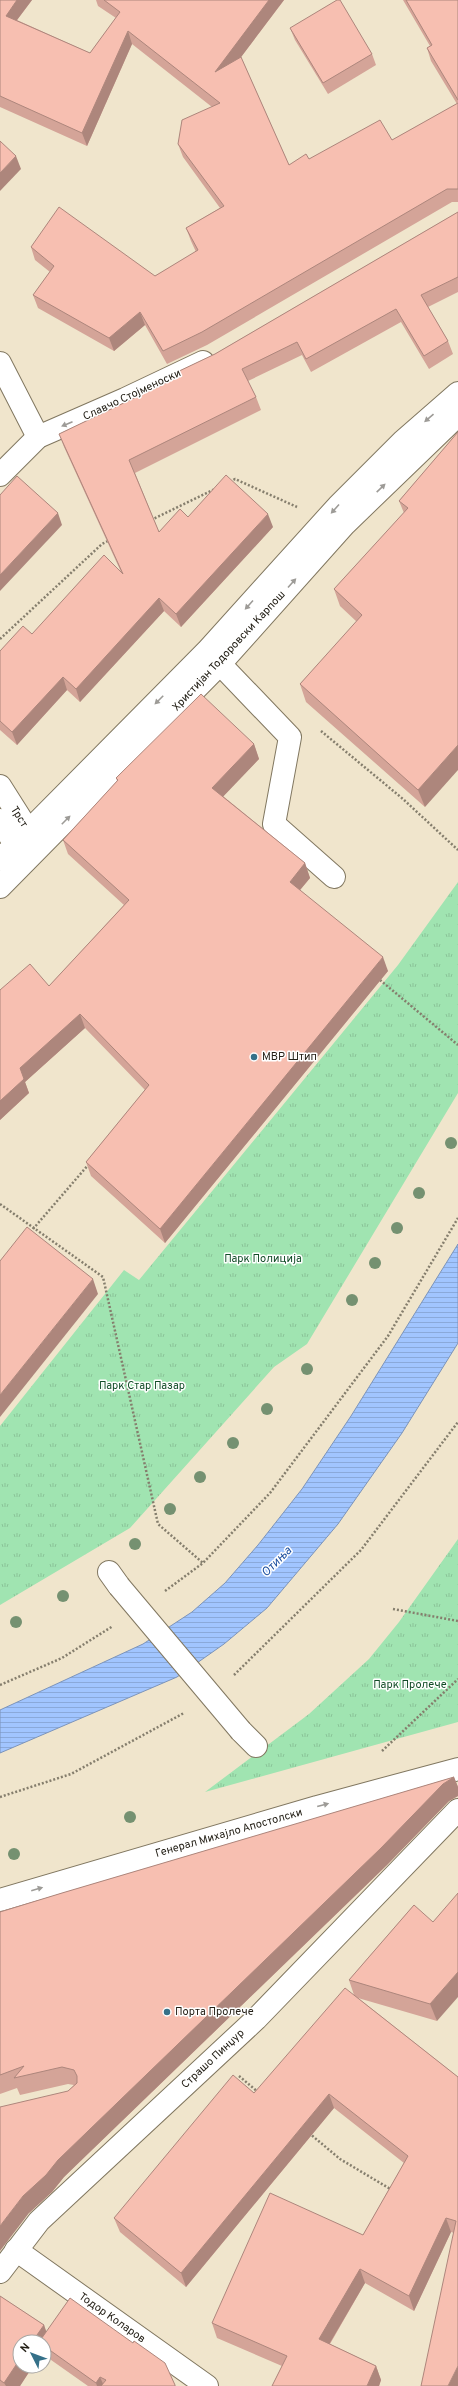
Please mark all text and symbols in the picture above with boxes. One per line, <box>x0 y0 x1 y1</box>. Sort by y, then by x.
street label: Славчо Стојменоски <box>81 366 183 424</box>
one-way arrow <box>423 414 434 423</box>
one-way arrow <box>60 422 72 428</box>
one-way arrow <box>376 483 386 493</box>
one-way arrow <box>331 504 340 513</box>
one-way arrow <box>288 577 297 588</box>
street label: Христијан Тодоровски Карпош <box>169 588 289 714</box>
one-way arrow <box>244 600 253 611</box>
one-way arrow <box>154 695 164 705</box>
street label: Трст <box>7 804 31 830</box>
one-way arrow <box>61 815 71 825</box>
place label: МВР Штип <box>262 1050 317 1064</box>
marker: МВР Штип <box>249 1052 259 1062</box>
park label: Парк Полиција <box>224 1252 302 1266</box>
park label: Парк Стар Пазар <box>99 1379 185 1393</box>
water label: Отиња <box>258 1543 296 1581</box>
park label: Парк Пролече <box>373 1678 447 1692</box>
one-way arrow <box>317 1802 329 1808</box>
street label: Генерал Михајло Апостолски <box>154 1805 304 1861</box>
one-way arrow <box>32 1886 44 1892</box>
place label: Порта Пролече <box>175 2005 254 2019</box>
marker: Порта Пролече <box>162 2007 172 2017</box>
street label: Страшо Пинџур <box>179 2026 247 2092</box>
street label: Тодор Коларов <box>76 2290 148 2346</box>
north arrow <box>12 2334 52 2374</box>
text: N <box>17 2340 33 2356</box>

